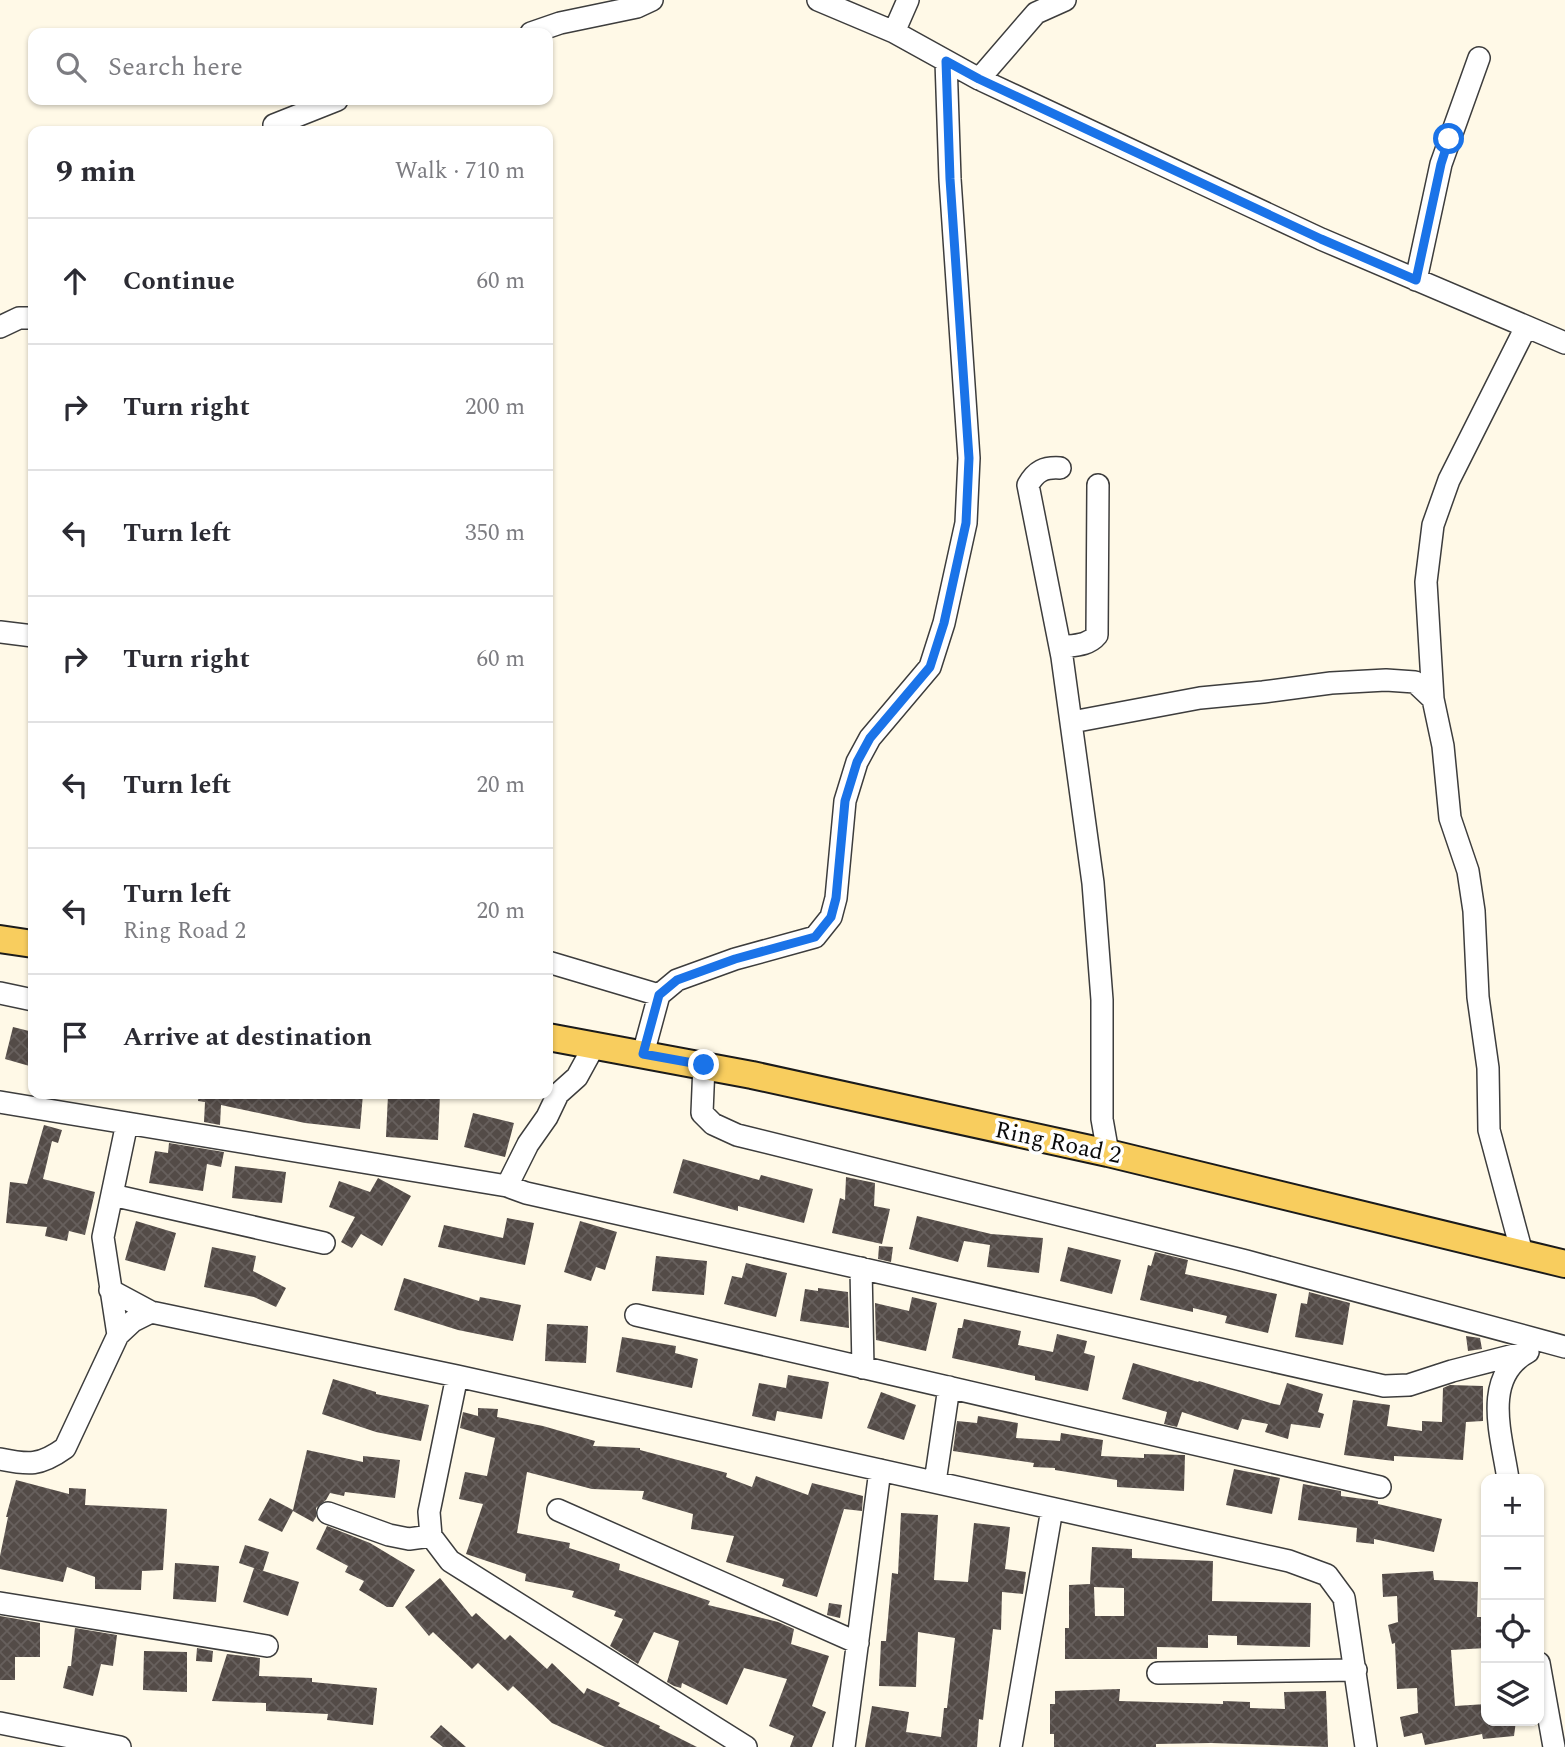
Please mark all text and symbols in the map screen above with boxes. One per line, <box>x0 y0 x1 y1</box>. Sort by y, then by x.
search box <box>28 28 553 105</box>
text: Search here <box>108 47 243 87</box>
icon: search <box>52 48 90 86</box>
route start <box>1433 123 1464 154</box>
text: 9 min <box>56 149 136 195</box>
text: Walk · 710 m <box>395 154 525 189</box>
text: Continue <box>123 261 235 301</box>
icon: ahead <box>56 262 94 300</box>
text: 60 m <box>476 264 525 299</box>
text: Turn right <box>123 387 250 427</box>
icon: right <box>56 388 94 426</box>
text: 200 m <box>465 390 525 425</box>
text: Turn left <box>123 513 231 553</box>
icon: left <box>56 514 94 552</box>
text: 350 m <box>465 516 525 551</box>
text: Turn right <box>123 639 250 679</box>
icon: right <box>56 640 94 678</box>
text: 60 m <box>476 642 525 677</box>
text: Turn left <box>123 765 231 805</box>
icon: left <box>56 766 94 804</box>
text: 20 m <box>476 768 525 803</box>
text: Turn left <box>123 874 231 914</box>
icon: left <box>56 892 94 930</box>
text: 20 m <box>476 894 525 929</box>
text: Ring Road 2 <box>123 914 246 949</box>
text: Arrive at destination <box>123 1017 372 1057</box>
icon: arrive <box>56 1018 94 1056</box>
route end <box>688 1049 719 1080</box>
street label: Ring Road 2 <box>991 1112 1125 1174</box>
map controls <box>1481 1474 1544 1726</box>
button: + <box>1481 1474 1544 1537</box>
button: − <box>1481 1537 1544 1600</box>
button: locate <box>1481 1600 1544 1663</box>
button: layers <box>1481 1663 1544 1726</box>

